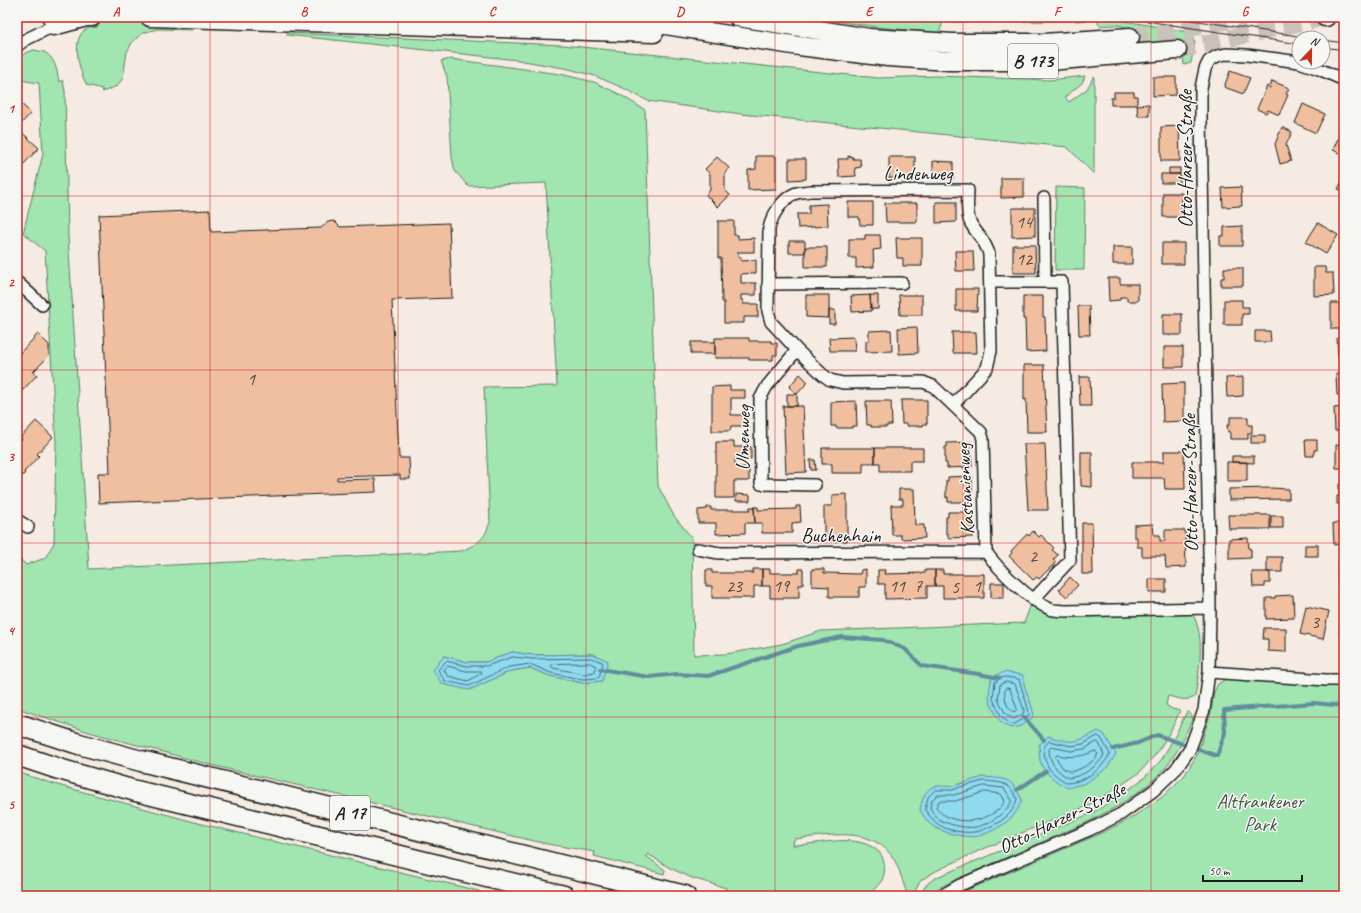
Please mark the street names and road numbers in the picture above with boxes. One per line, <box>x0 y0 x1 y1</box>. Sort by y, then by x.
road number: B 173 <box>1008 44 1058 78</box>
street label: Otto-Harzer-Straße <box>1173 89 1198 228</box>
street label: Lindenweg <box>884 161 954 186</box>
street label: Ulmenweg <box>730 403 756 471</box>
street label: Otto-Harzer-Straße <box>1176 412 1204 552</box>
street label: Kastanienweg <box>950 441 980 535</box>
street label: Buchenhain <box>801 523 882 548</box>
street label: Otto-Harzer-Straße <box>995 776 1131 859</box>
road number: A 17 <box>330 796 370 830</box>

